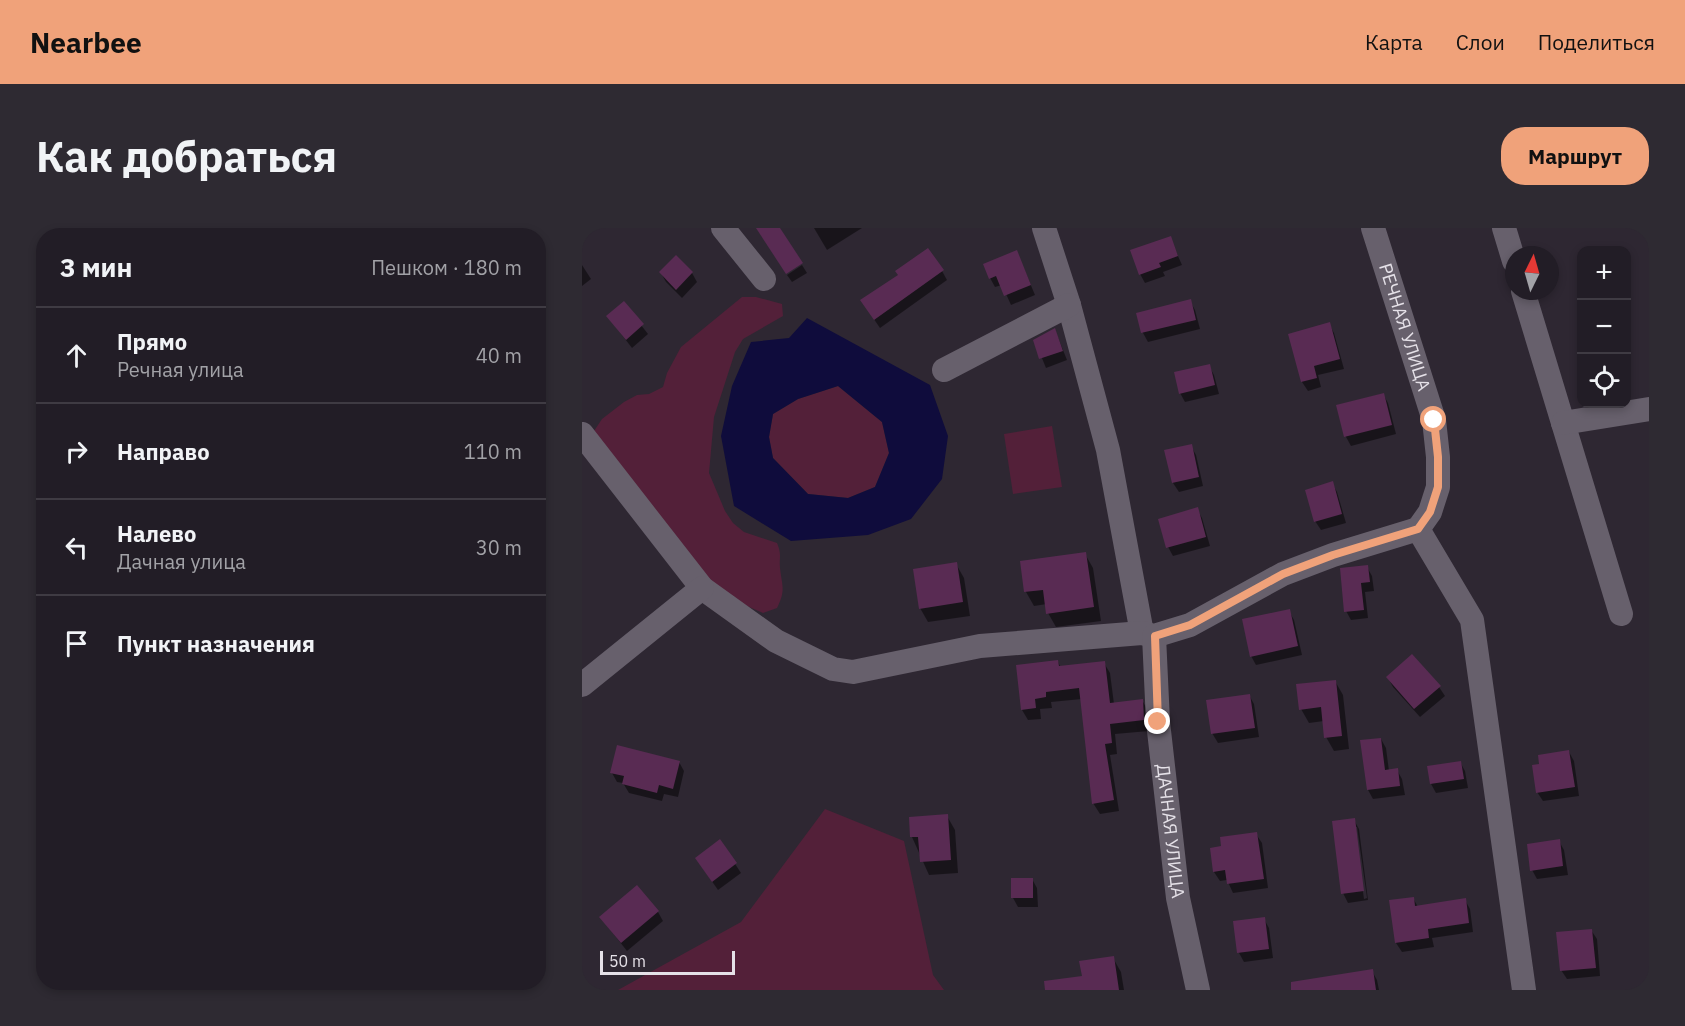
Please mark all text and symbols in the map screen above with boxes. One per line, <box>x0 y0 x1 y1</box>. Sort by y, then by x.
text: Nearbee <box>30 24 142 61</box>
text: Карта <box>1365 28 1423 56</box>
text: Слои <box>1456 28 1505 56</box>
text: Поделиться <box>1538 28 1655 56</box>
button: Маршрут <box>1501 127 1649 185</box>
text: Как добраться <box>36 129 337 184</box>
north arrow <box>1505 246 1559 300</box>
map controls <box>1577 246 1631 408</box>
button: + <box>1577 246 1631 300</box>
text: 3 мин <box>60 250 132 284</box>
text: Пешком · 180 m <box>371 254 522 281</box>
street label: РЕЧНАЯ УЛИЦА <box>1374 260 1436 394</box>
button: − <box>1577 300 1631 354</box>
text: Прямо <box>117 327 187 356</box>
icon: ahead <box>60 339 93 372</box>
text: 40 m <box>476 342 522 369</box>
button: locate <box>1577 354 1631 408</box>
text: Речная улица <box>117 356 244 383</box>
route start <box>1420 406 1446 432</box>
icon: right <box>60 435 93 468</box>
text: Направо <box>117 437 210 466</box>
text: 110 m <box>464 438 522 465</box>
text: Налево <box>117 519 196 548</box>
icon: left <box>60 531 93 564</box>
text: 30 m <box>476 534 522 561</box>
text: Дачная улица <box>117 548 246 575</box>
icon: arrive <box>60 627 93 660</box>
text: Пункт назначения <box>117 629 315 658</box>
route end <box>1144 708 1170 734</box>
street label: ДАЧНАЯ УЛИЦА <box>1152 763 1190 900</box>
scale bar <box>600 948 735 976</box>
text: 50 m <box>609 951 646 971</box>

